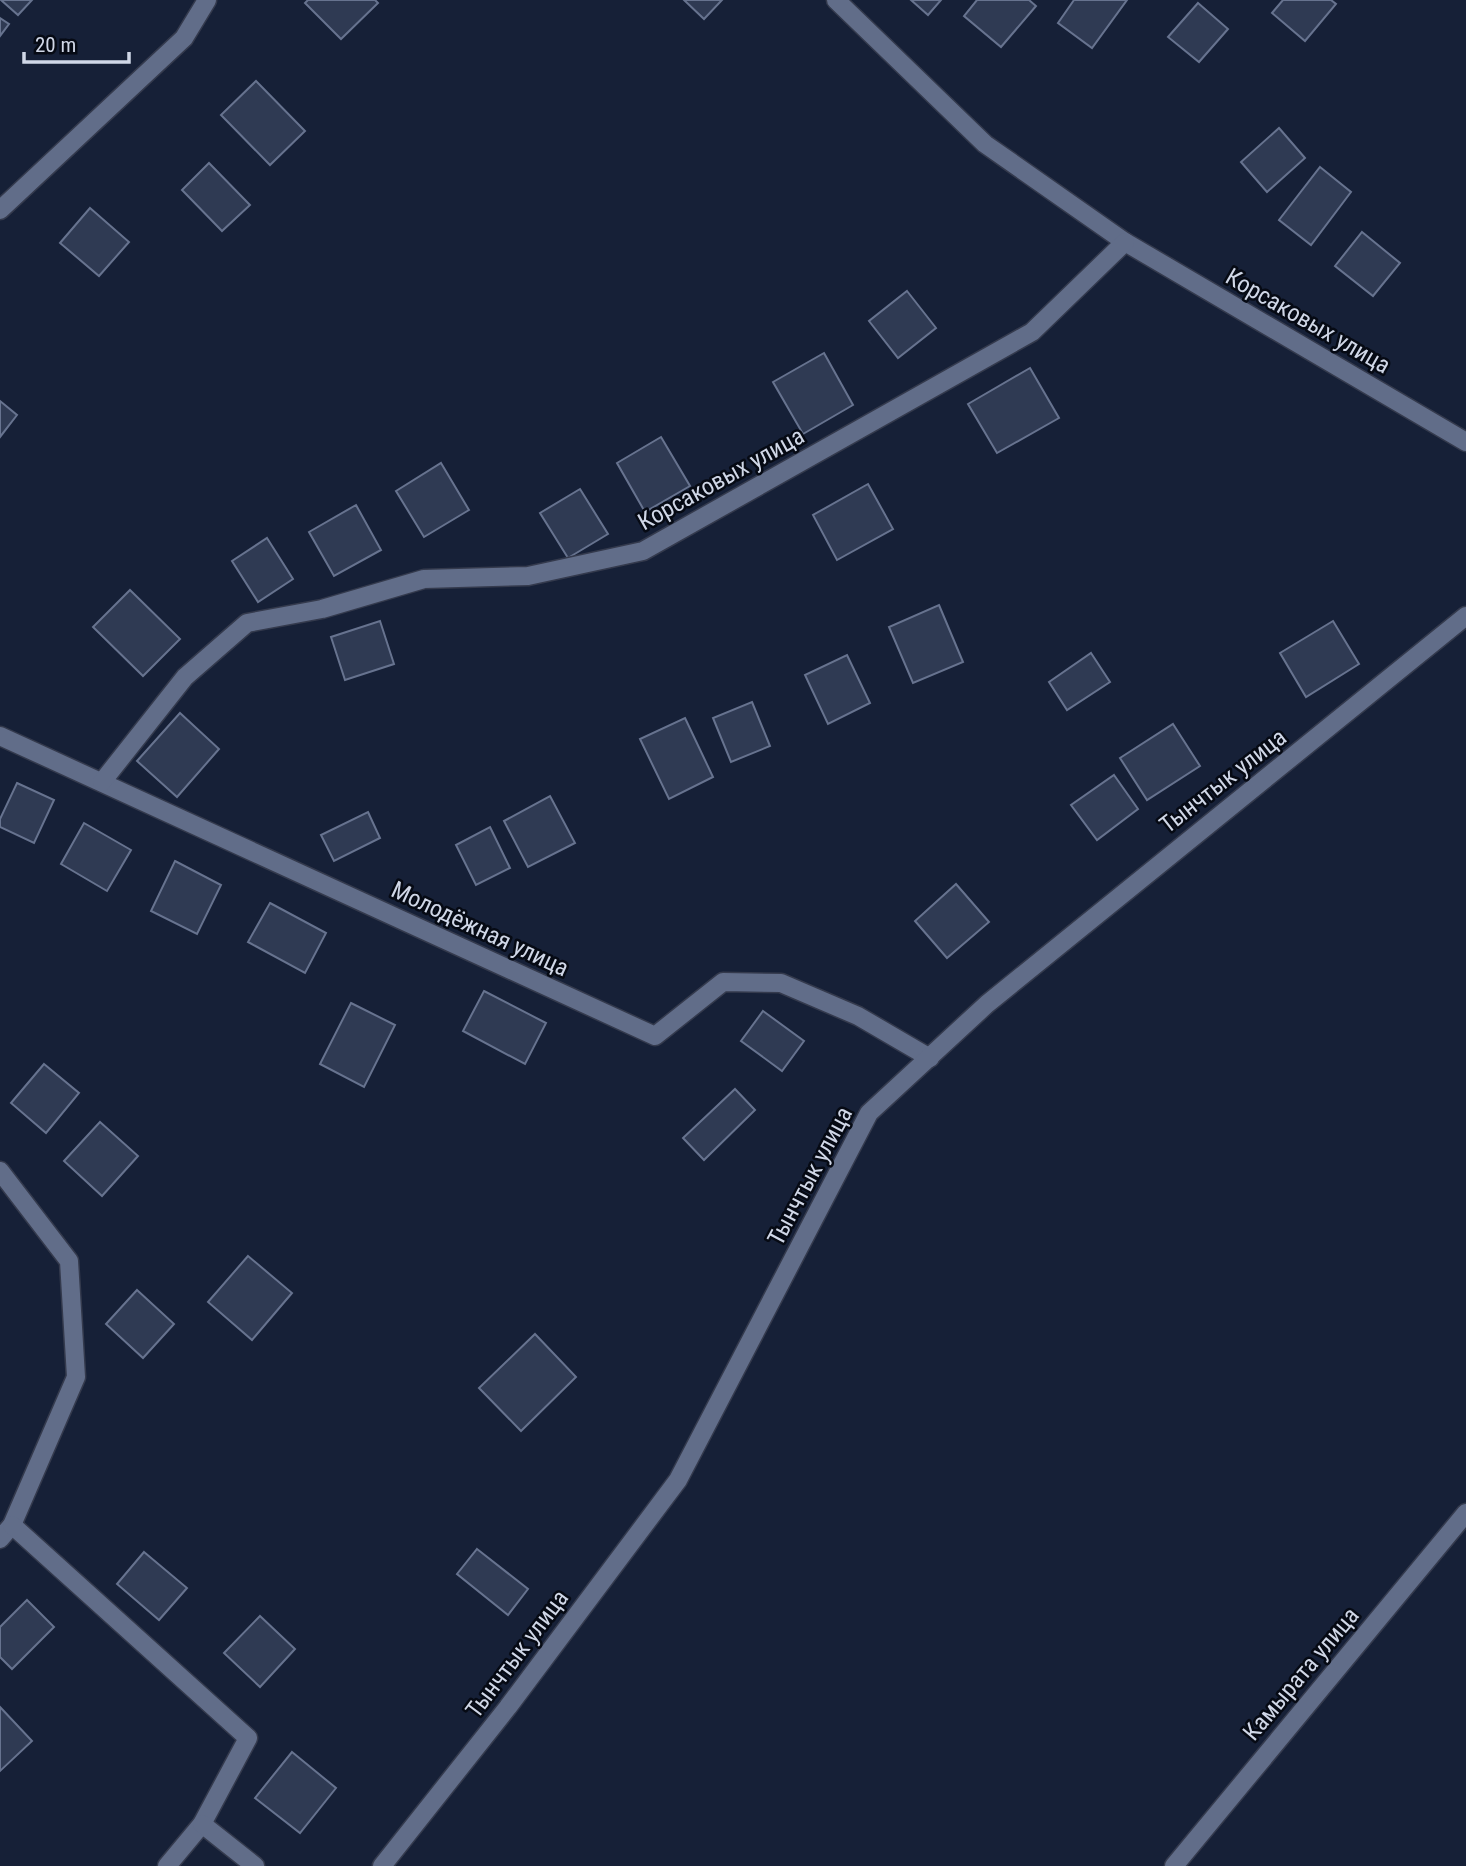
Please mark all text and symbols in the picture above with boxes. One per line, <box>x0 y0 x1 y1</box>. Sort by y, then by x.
scale bar <box>24 21 130 65</box>
text: 20 m <box>35 33 76 57</box>
street label: Корсаковых улица <box>1221 263 1395 379</box>
street label: Корсаковых улица <box>633 422 809 536</box>
street label: Тынчтык улица <box>1154 723 1292 839</box>
street label: Молодёжная улица <box>387 876 573 982</box>
street label: Тынчтык улица <box>762 1102 858 1250</box>
street label: Тынчтык улица <box>460 1585 574 1723</box>
street label: Камырата улица <box>1237 1602 1365 1746</box>

